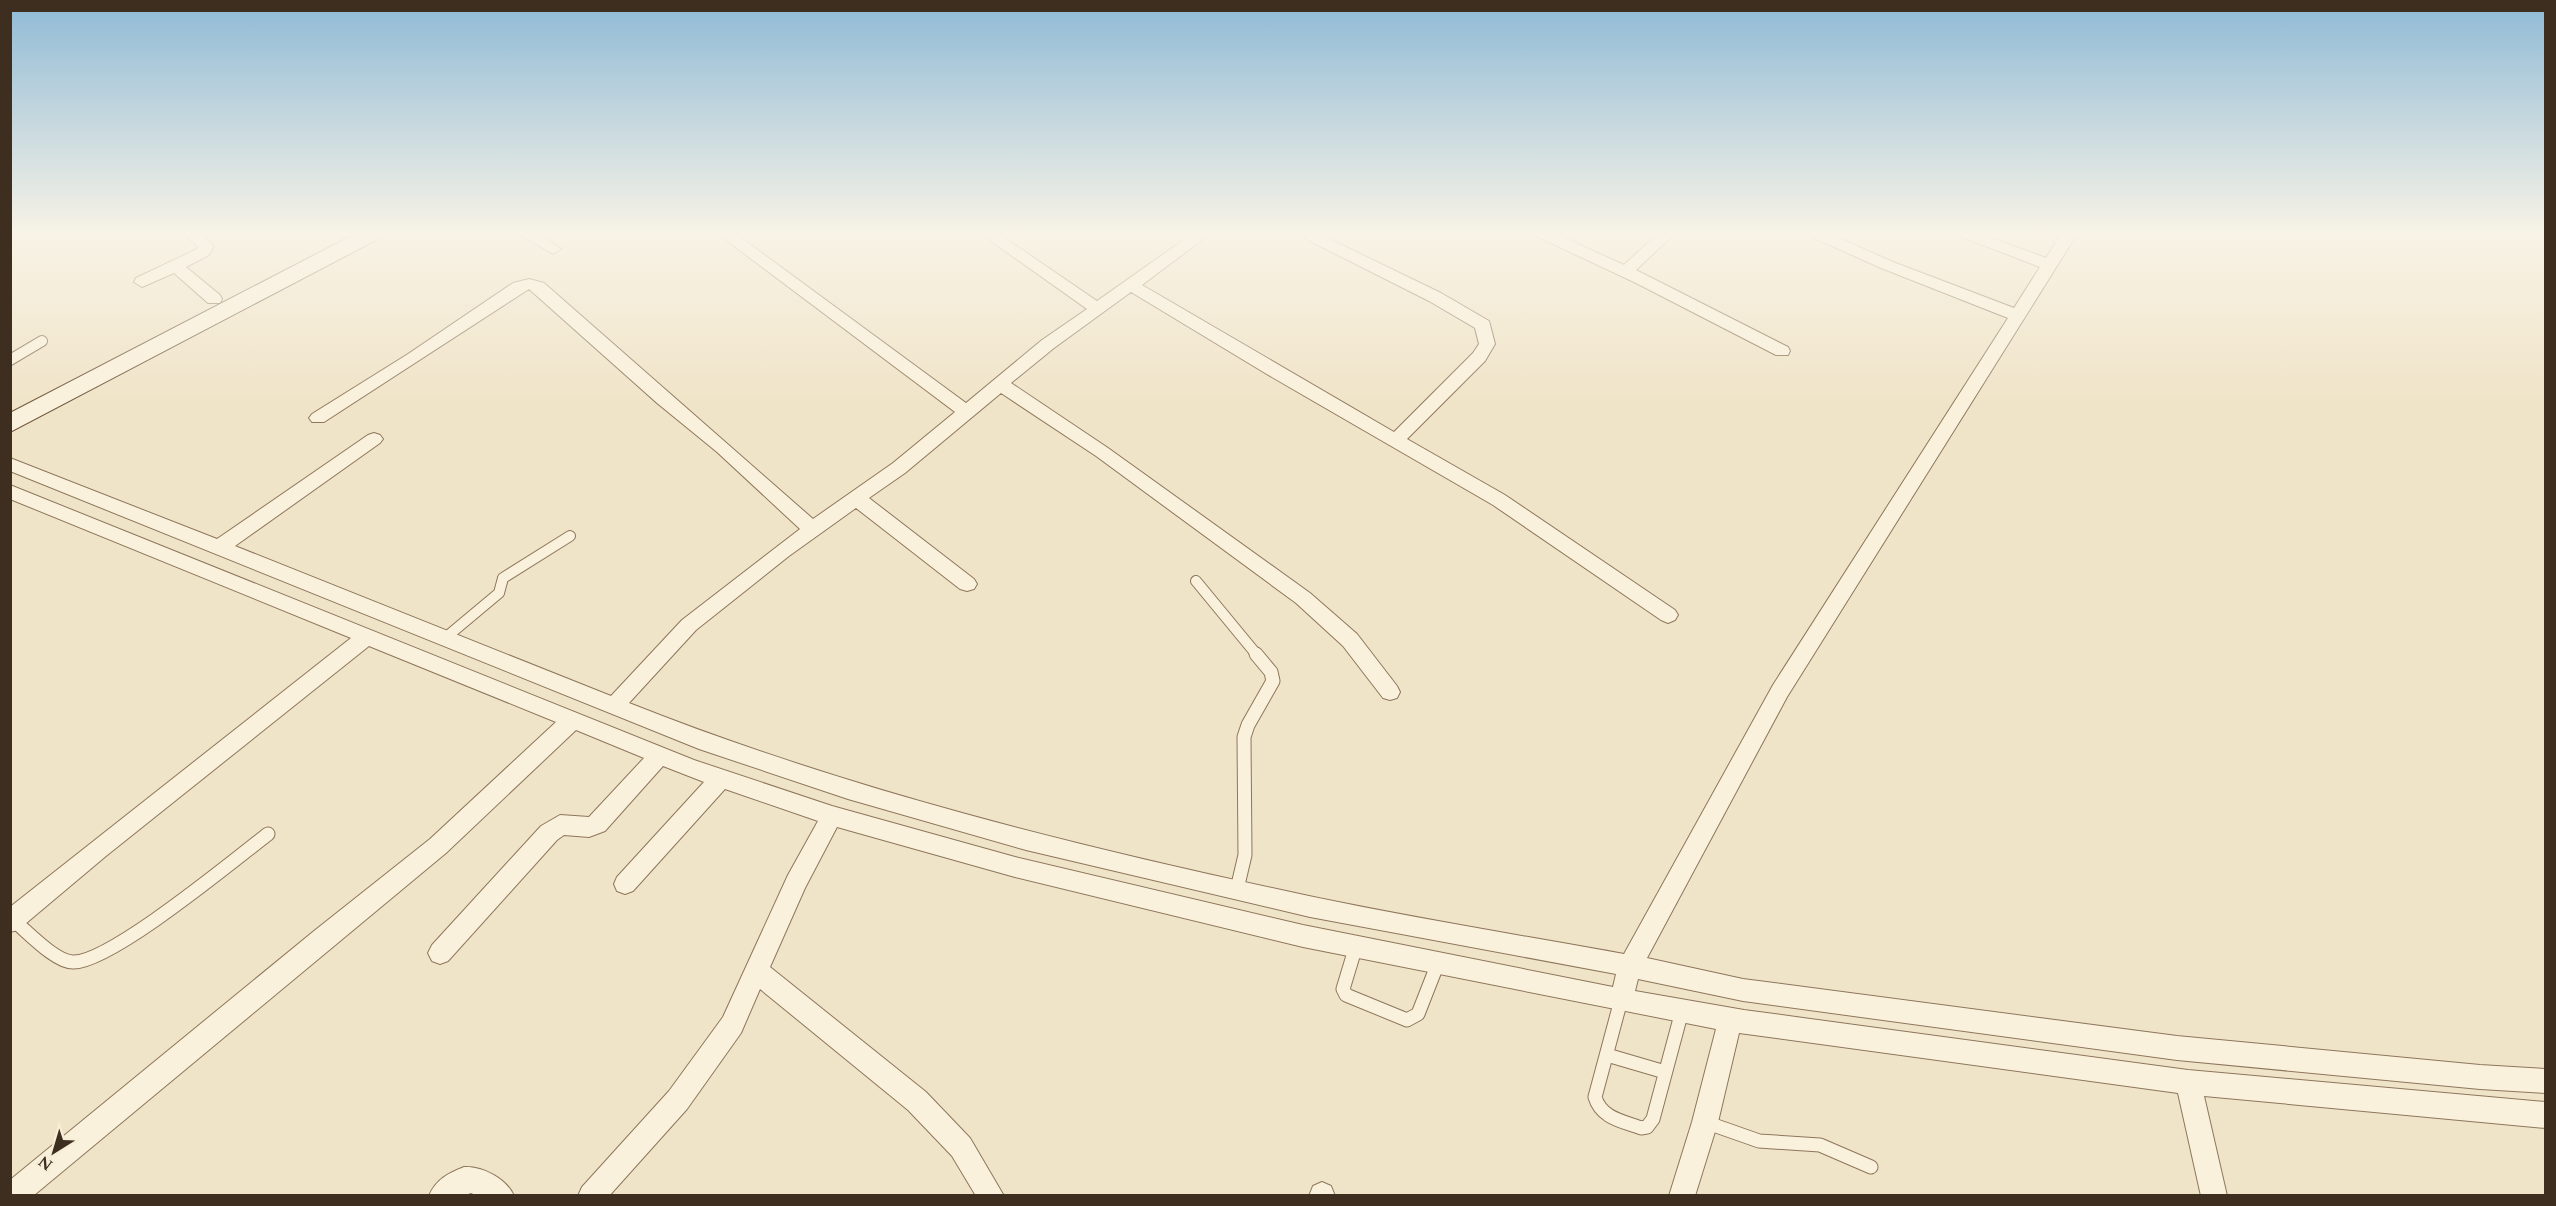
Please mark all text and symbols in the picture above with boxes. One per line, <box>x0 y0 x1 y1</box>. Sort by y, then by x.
north arrow <box>24 1122 84 1182</box>
text: N <box>33 1150 58 1177</box>

